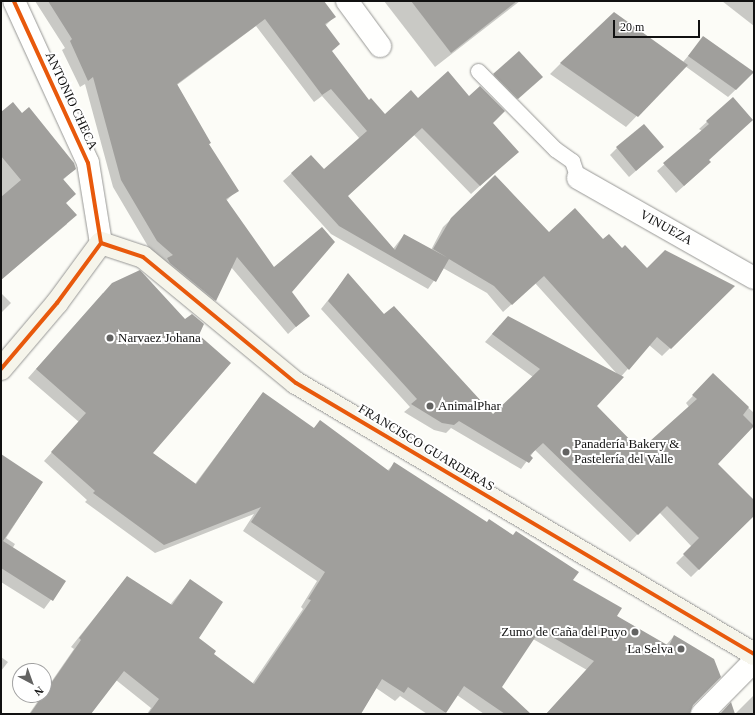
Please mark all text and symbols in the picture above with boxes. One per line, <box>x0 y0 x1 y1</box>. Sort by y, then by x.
scale bar <box>615 12 702 38</box>
text: 20 m <box>620 20 644 34</box>
street label: ANTONIO CHECA <box>41 50 101 152</box>
street label: VINUEZA <box>637 207 695 249</box>
place label: Narvaez Johana <box>118 330 201 346</box>
marker: Narvaez Johana <box>105 333 115 343</box>
place label: AnimalPhar <box>438 398 501 414</box>
street label: FRANCISCO GUARDERAS <box>355 401 497 495</box>
marker: AnimalPhar <box>425 401 435 411</box>
place label: Panadería Bakery & Pastelería del Valle <box>574 437 679 468</box>
marker: Panadería Bakery & Pastelería del Valle <box>561 447 571 457</box>
place label: Zumo de Caña del Puyo <box>501 624 627 640</box>
marker: Zumo de Caña del Puyo <box>630 627 640 637</box>
place label: La Selva <box>627 641 673 657</box>
marker: La Selva <box>676 644 686 654</box>
north arrow <box>12 663 52 703</box>
text: N <box>32 684 46 698</box>

